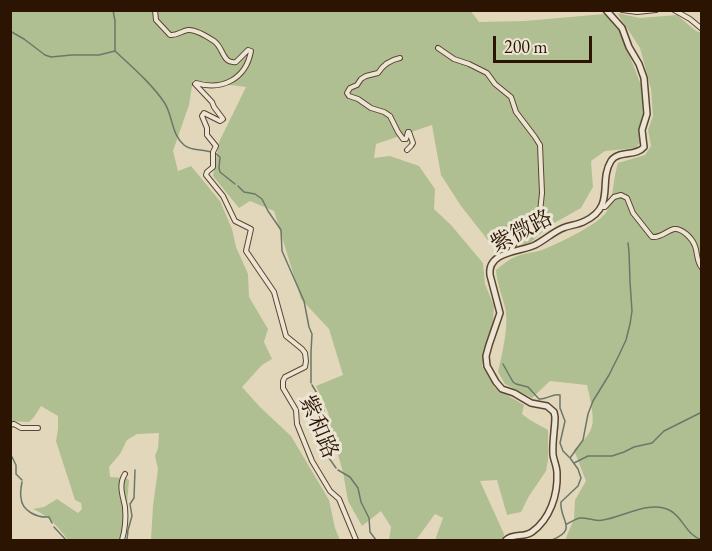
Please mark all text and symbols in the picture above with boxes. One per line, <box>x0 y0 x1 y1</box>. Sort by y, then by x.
scale bar <box>496 24 595 62</box>
text: 200 m <box>504 35 548 58</box>
street label: 紫微路 <box>487 205 557 259</box>
street label: 紫和路 <box>293 391 343 463</box>

